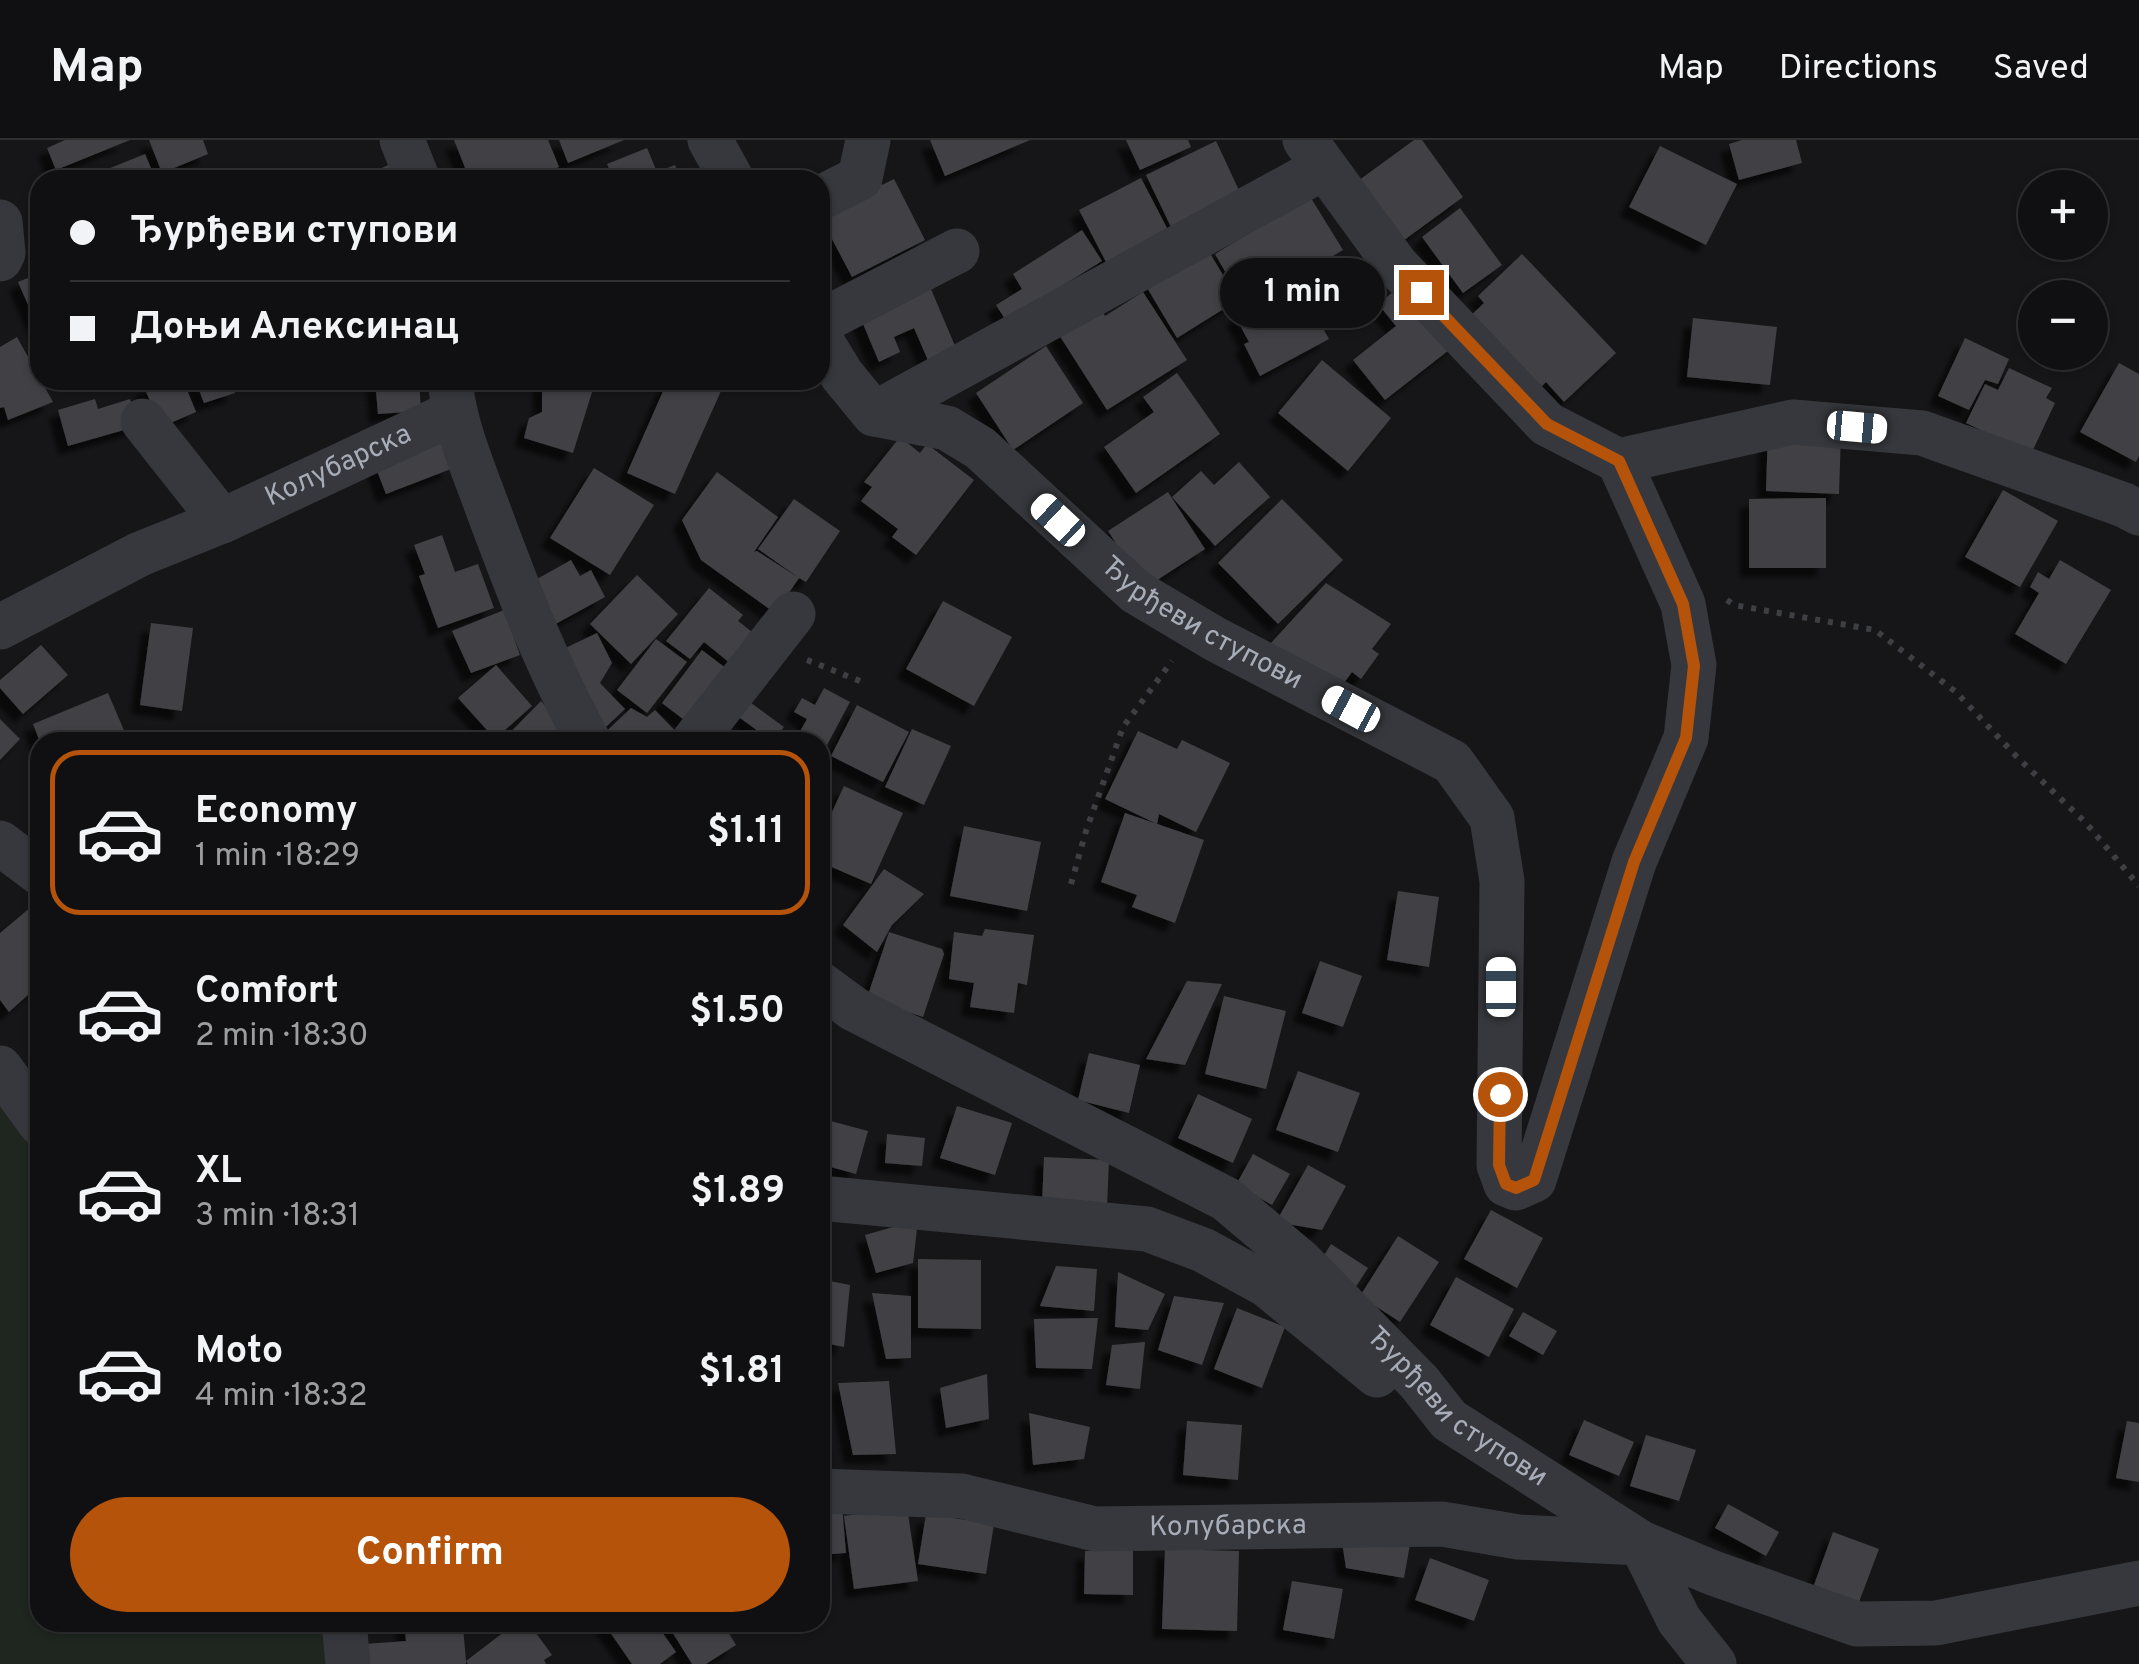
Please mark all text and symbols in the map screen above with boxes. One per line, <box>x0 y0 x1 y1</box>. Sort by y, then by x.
text: Map <box>50 39 144 99</box>
text: Map <box>1658 47 1724 91</box>
text: Directions <box>1779 47 1938 91</box>
text: Saved <box>1993 47 2089 91</box>
map controls <box>2018 170 2108 370</box>
button: + <box>2018 170 2108 260</box>
text: Ђурђеви ступови <box>130 208 458 257</box>
callout: 1 min <box>1221 257 1386 327</box>
route end <box>1399 270 1444 315</box>
text: 1 min <box>1264 273 1341 313</box>
button: − <box>2018 280 2108 370</box>
text: Доњи Алексинац <box>130 304 459 353</box>
car <box>1826 409 1888 445</box>
street label: Колубарска <box>260 417 417 516</box>
car <box>1026 489 1090 551</box>
street label: Ђурђеви ступови <box>1092 549 1308 699</box>
car <box>1317 682 1385 736</box>
icon: car <box>75 788 165 878</box>
text: Economy <box>195 788 357 837</box>
text: $1.11 <box>707 808 785 857</box>
text: 1 min · 18:29 <box>195 837 360 877</box>
car <box>1486 957 1516 1017</box>
icon: car <box>75 968 165 1058</box>
text: Comfort <box>195 968 339 1017</box>
text: $1.50 <box>689 988 785 1037</box>
text: 2 min · 18:30 <box>195 1017 369 1057</box>
route start <box>1478 1072 1523 1117</box>
icon: car <box>75 1148 165 1238</box>
text: XL <box>195 1148 242 1197</box>
text: $1.89 <box>690 1168 785 1217</box>
text: 3 min · 18:31 <box>195 1197 360 1237</box>
street label: Ђурђеви ступови <box>1357 1320 1554 1496</box>
icon: car <box>75 1328 165 1418</box>
text: Moto <box>195 1328 283 1377</box>
text: $1.81 <box>698 1348 785 1397</box>
text: 4 min · 18:32 <box>195 1377 368 1417</box>
button: Confirm <box>70 1497 790 1612</box>
street label: Колубарска <box>1149 1508 1307 1546</box>

